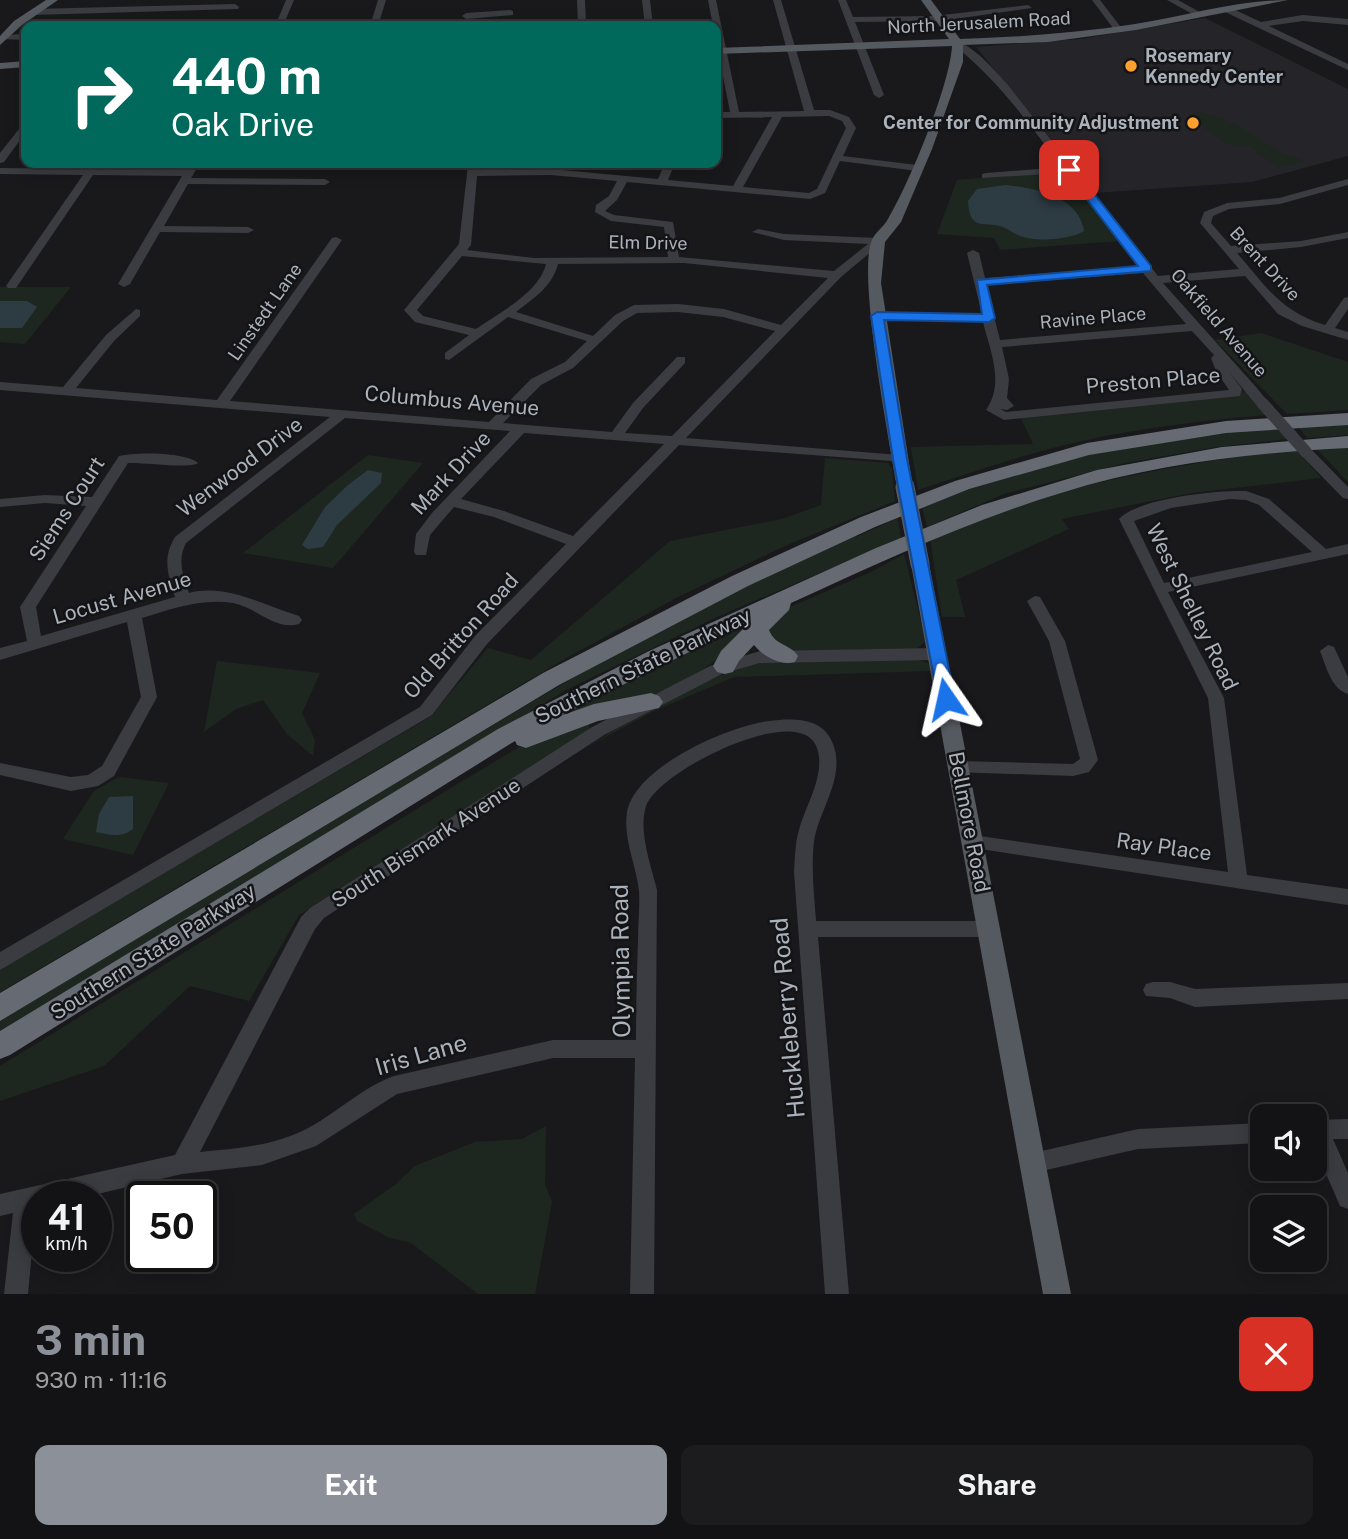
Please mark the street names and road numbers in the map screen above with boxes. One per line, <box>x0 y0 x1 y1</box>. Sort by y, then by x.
street label: North Jerusalem Road <box>887 7 1071 38</box>
street label: Brent Drive <box>1226 222 1305 305</box>
street label: Elm Drive <box>608 231 688 254</box>
street label: Linstedt Lane <box>223 259 306 364</box>
street label: Oakfield Avenue <box>1167 264 1272 381</box>
street label: Ravine Place <box>1039 302 1147 333</box>
street label: Preston Place <box>1085 362 1221 399</box>
street label: Columbus Avenue <box>364 380 540 421</box>
street label: Wenwood Drive <box>172 411 307 522</box>
street label: Mark Drive <box>406 426 496 520</box>
street label: Siems Court <box>24 452 110 566</box>
street label: West Shelley Road <box>1141 519 1244 694</box>
street label: Locust Avenue <box>50 566 194 629</box>
street label: Old Britton Road <box>398 568 523 704</box>
street label: Southern State Parkway <box>531 602 755 729</box>
street label: Bellmore Road <box>944 749 995 894</box>
street label: South Bismark Avenue <box>327 772 525 913</box>
street label: Ray Place <box>1115 827 1213 866</box>
street label: Southern State Parkway <box>46 878 260 1025</box>
street label: Olympia Road <box>605 884 635 1038</box>
street label: Huckleberry Road <box>764 917 810 1120</box>
street label: Iris Lane <box>372 1028 470 1080</box>

